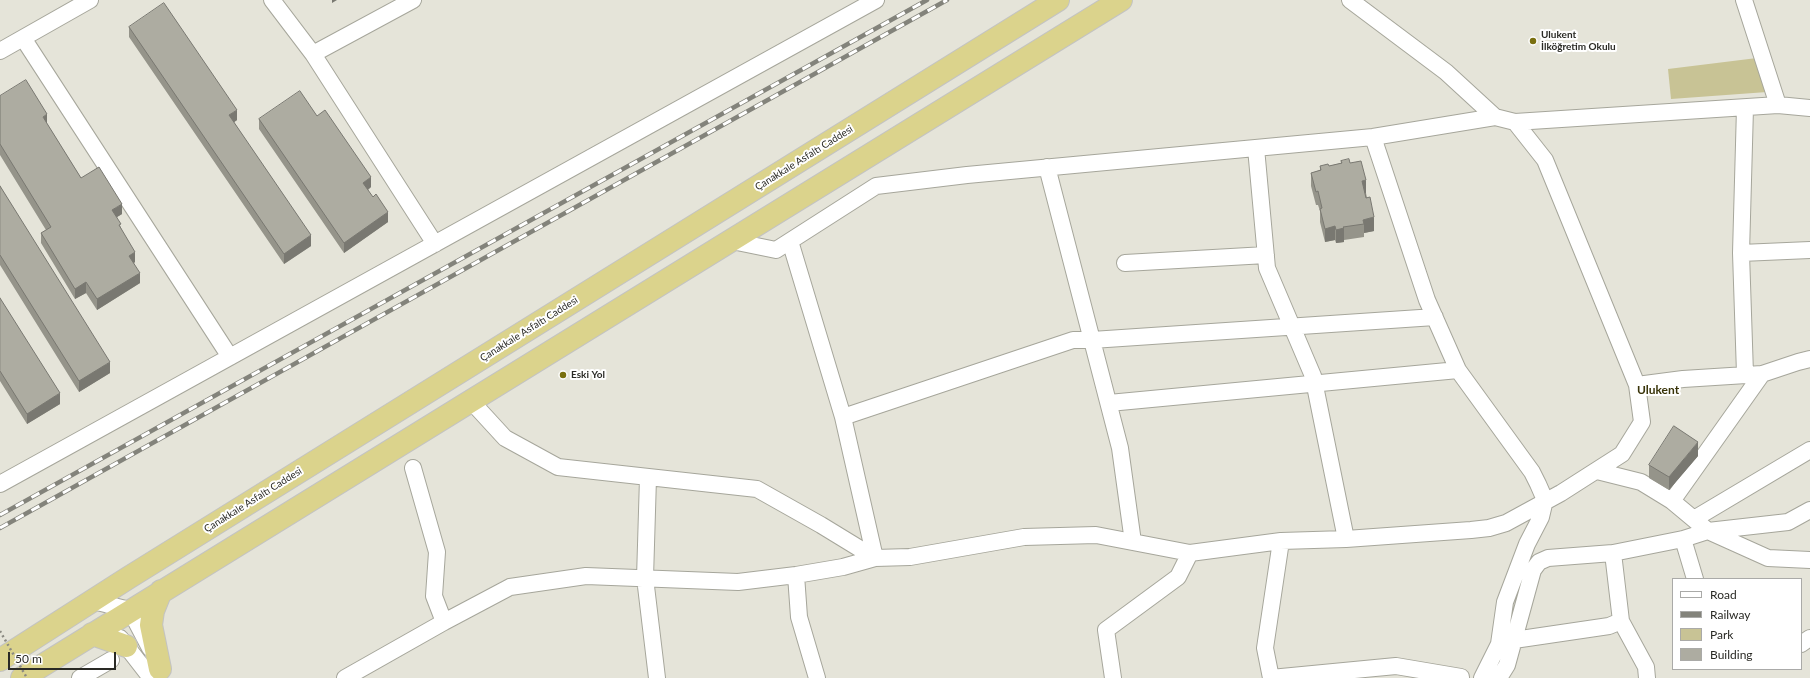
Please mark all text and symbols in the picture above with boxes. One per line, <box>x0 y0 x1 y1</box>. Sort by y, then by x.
place label: Ulukent İlköğretim Okulu <box>1541 29 1616 52</box>
marker: Ulukent İlköğretim Okulu <box>1528 36 1538 46</box>
street label: Çanakkale Asfaltı Caddesi <box>753 123 855 193</box>
street label: Çanakkale Asfaltı Caddesi <box>478 294 580 364</box>
place label: Eski Yol <box>571 369 605 381</box>
marker: Eski Yol <box>558 370 568 380</box>
district label: Ulukent <box>1637 383 1679 397</box>
street label: Çanakkale Asfaltı Caddesi <box>202 465 304 535</box>
legend <box>1672 578 1802 670</box>
text: Road <box>1710 587 1737 602</box>
text: Railway <box>1710 607 1750 622</box>
text: Park <box>1710 627 1733 642</box>
scale bar <box>10 644 118 670</box>
text: Building <box>1710 647 1753 662</box>
text: 50 m <box>15 651 42 666</box>

